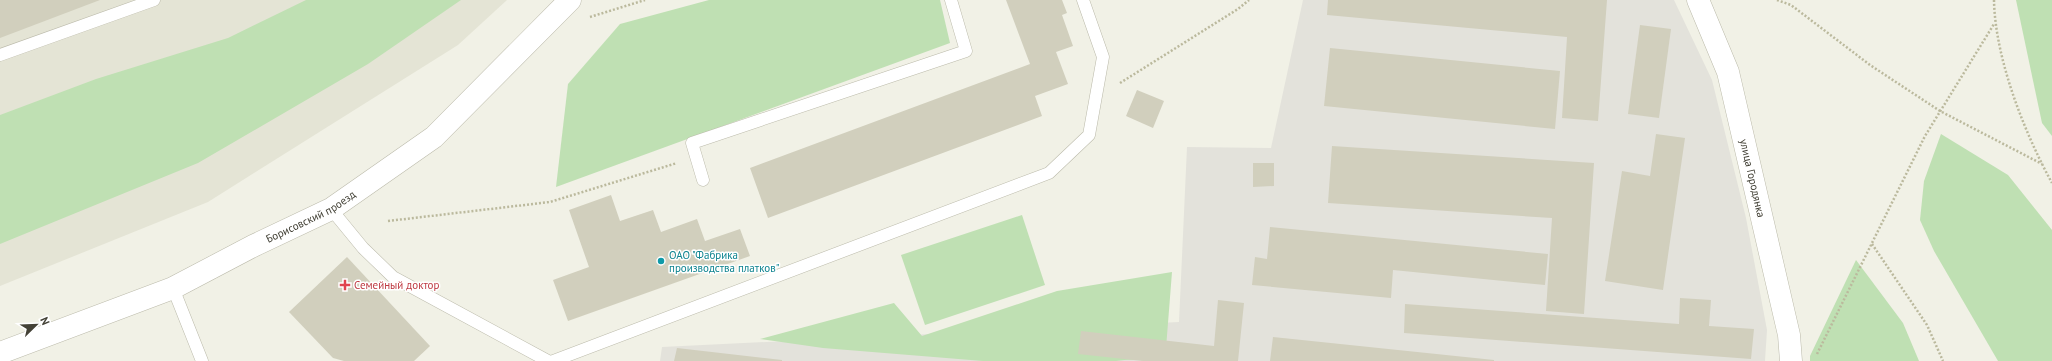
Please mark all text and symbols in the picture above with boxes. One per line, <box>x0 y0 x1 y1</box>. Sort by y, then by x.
street label: улица Городянка <box>1737 138 1769 219</box>
street label: Борисовский проезд <box>264 187 358 246</box>
place label: ОАО "Фабрика производства платков" <box>669 248 780 275</box>
marker: ОАО "Фабрика производства платков" <box>656 256 666 266</box>
place label: Семейный доктор <box>354 278 440 292</box>
marker: Семейный доктор <box>339 279 351 291</box>
north arrow <box>16 305 56 345</box>
text: N <box>37 315 53 327</box>

